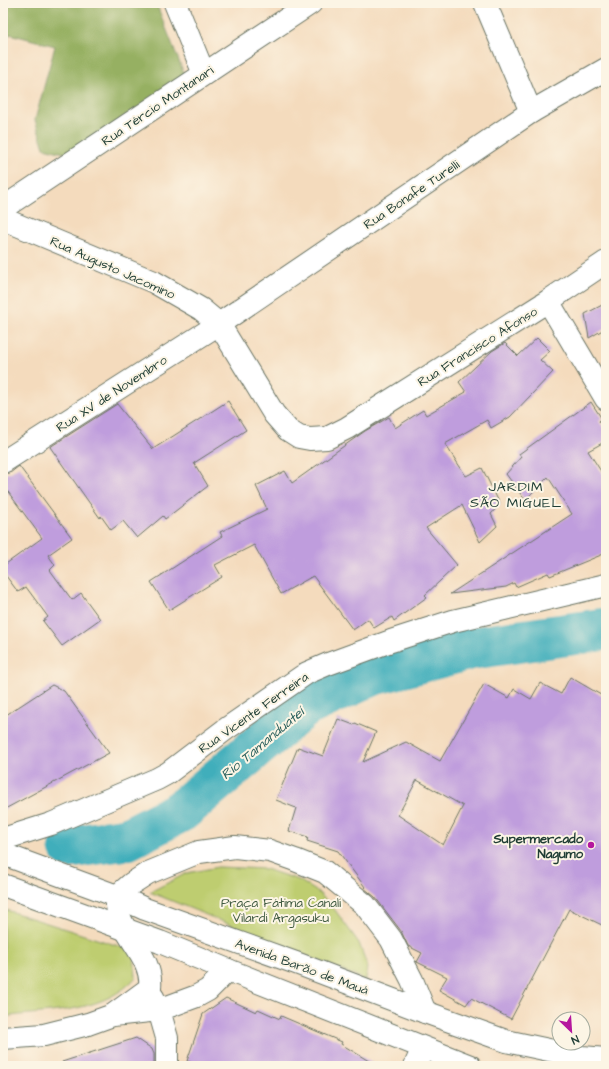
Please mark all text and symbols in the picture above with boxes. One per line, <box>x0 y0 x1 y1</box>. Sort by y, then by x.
street label: Rua Tércio Montanari <box>98 62 217 150</box>
street label: Rua Bonafe Turelli <box>360 156 463 234</box>
street label: Rua Augusto Jacomino <box>47 232 179 305</box>
street label: Rua Francisco Afonso <box>414 302 541 391</box>
street label: Rua XV de Novembro <box>53 351 171 436</box>
district label: JARDIM SÃO MIGUEL <box>470 477 562 513</box>
street label: Rua Vicente Ferreira <box>195 668 312 758</box>
water label: Rio Tamanduateí <box>217 701 311 785</box>
place label: Supermercado Nagumo <box>492 830 584 865</box>
marker: Supermercado Nagumo <box>586 840 596 850</box>
park label: Praça Fátima Canali Vilardi Argasuku <box>221 894 341 928</box>
street label: Avenida Barão de Mauá <box>232 934 371 1000</box>
north arrow <box>551 1011 591 1051</box>
text: N <box>569 1031 581 1048</box>

